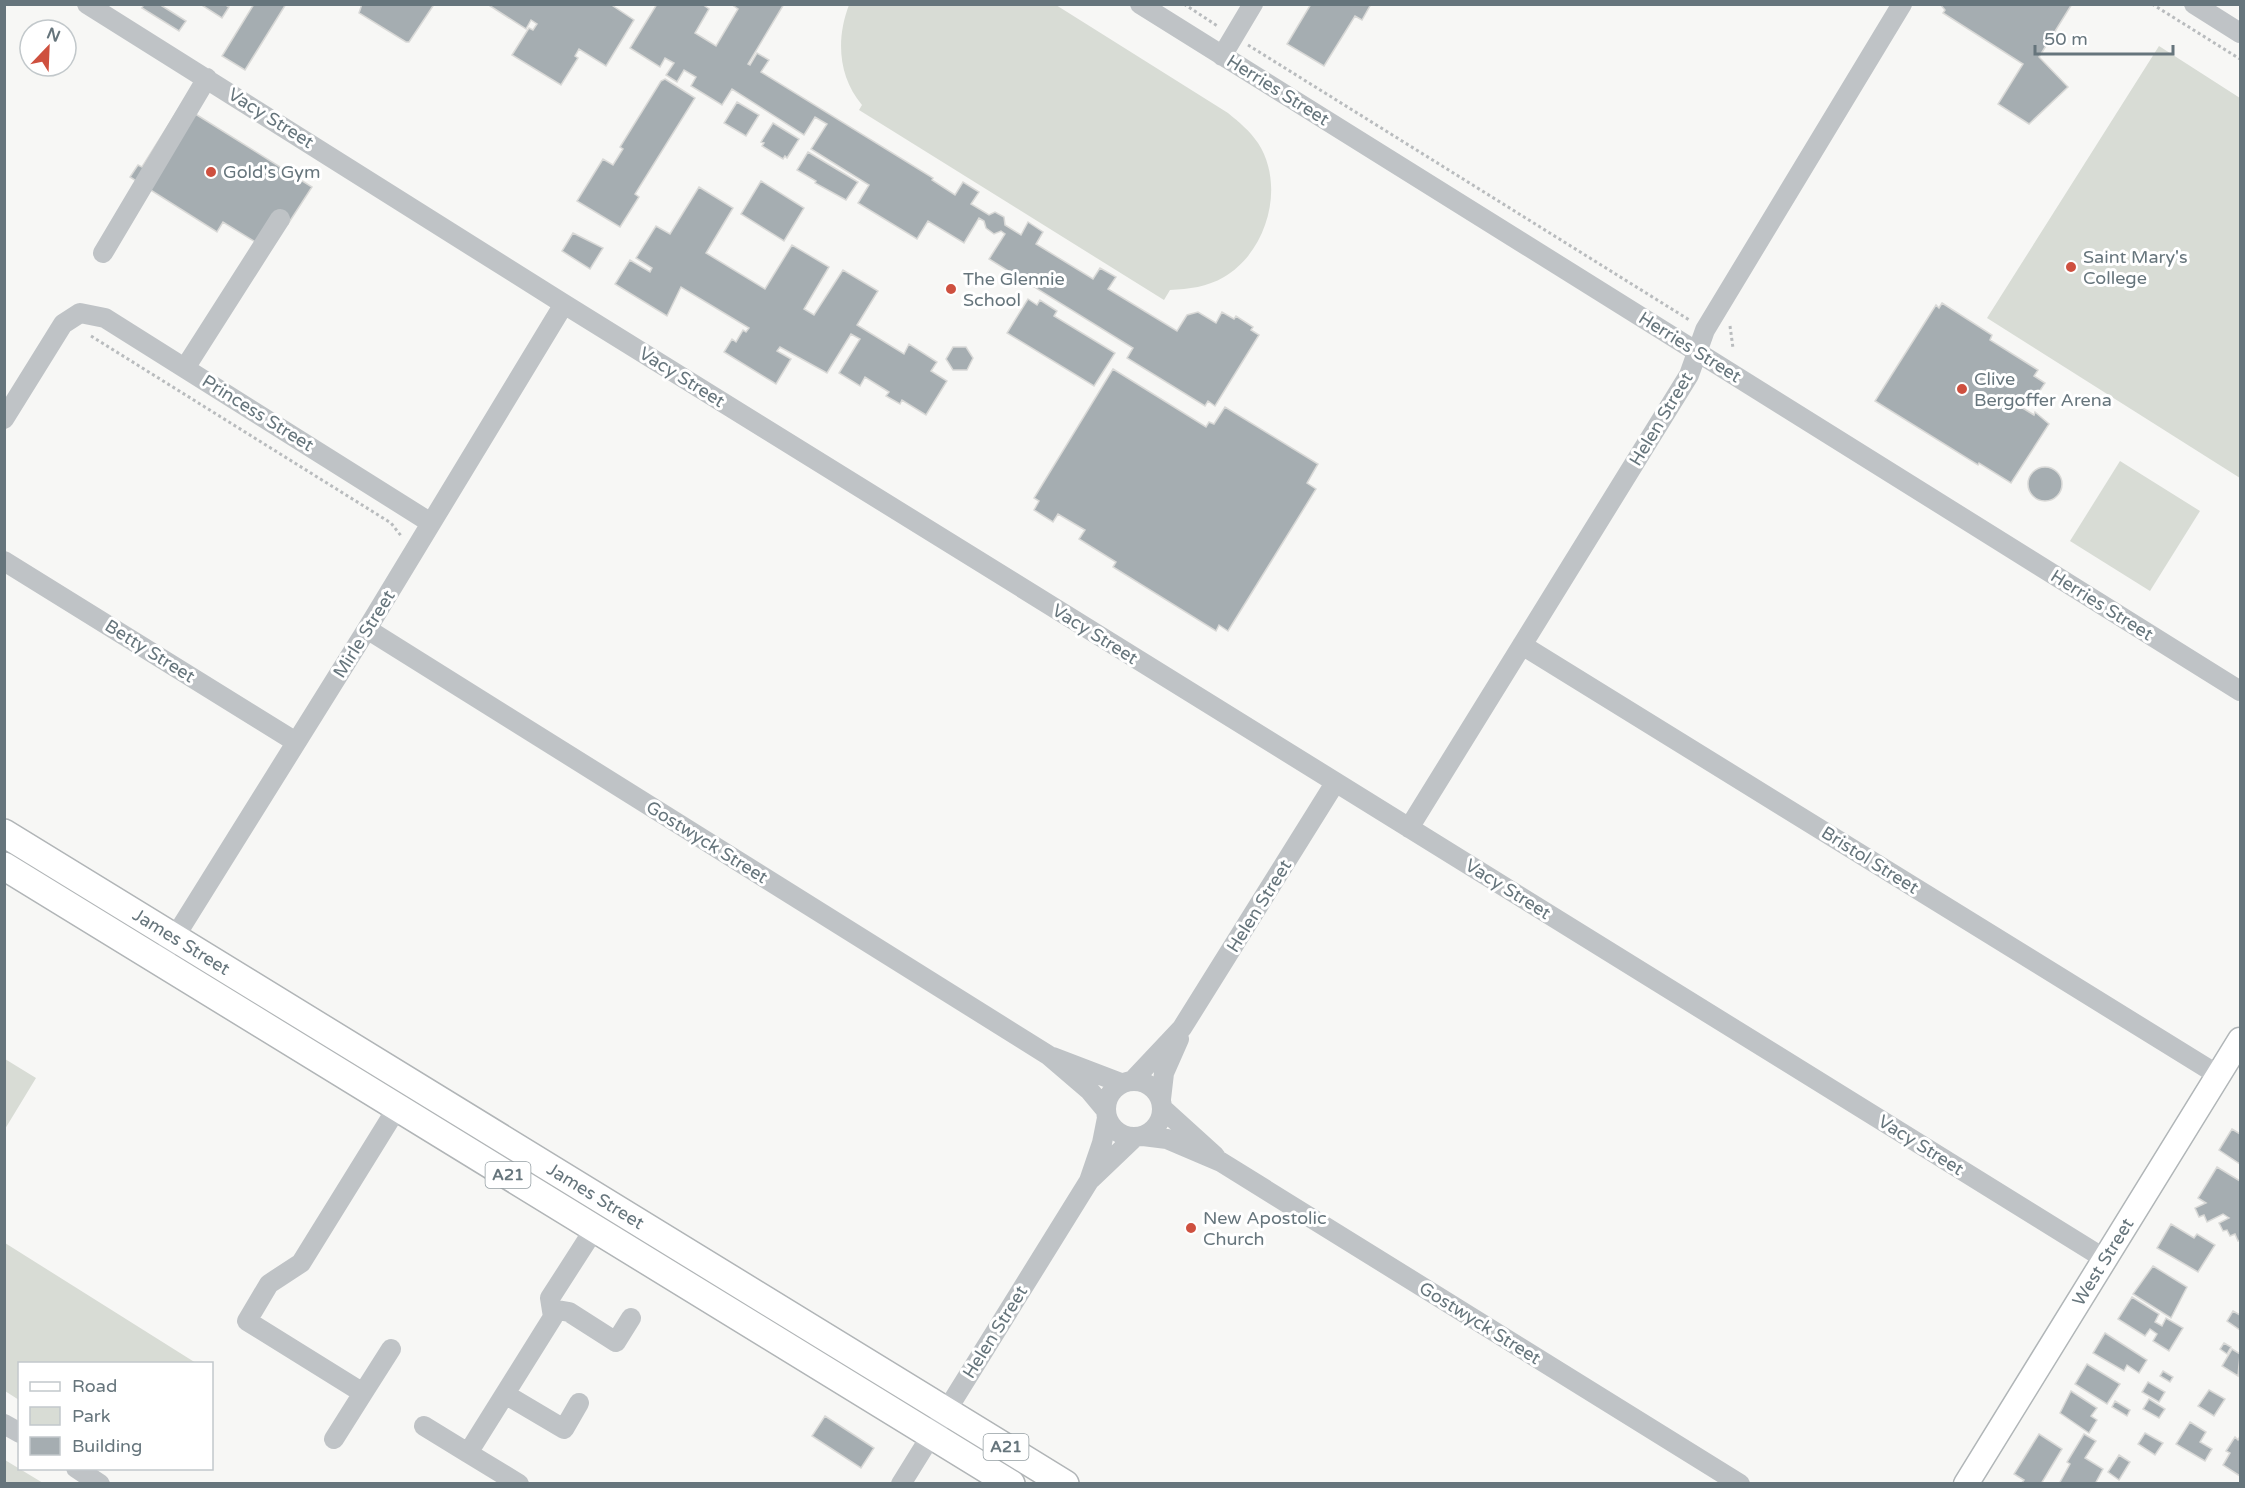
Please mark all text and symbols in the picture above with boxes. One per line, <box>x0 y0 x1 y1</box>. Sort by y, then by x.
north arrow <box>18 18 78 78</box>
scale bar <box>2035 18 2173 56</box>
text: N <box>44 23 63 47</box>
text: 50 m <box>2044 28 2088 50</box>
street label: Herries Street <box>1223 50 1333 130</box>
street label: Vacy Street <box>224 83 318 153</box>
place label: Gold's Gym <box>223 161 321 183</box>
marker: Gold's Gym <box>204 165 218 179</box>
place label: Saint Mary's College <box>2083 246 2188 289</box>
marker: Saint Mary's College <box>2064 260 2078 274</box>
place label: The Glennie School <box>963 268 1065 311</box>
marker: The Glennie School <box>944 282 958 296</box>
street label: Herries Street <box>1635 307 1745 387</box>
street label: Vacy Street <box>635 342 729 412</box>
street label: Helen Street <box>1624 368 1698 470</box>
place label: Clive Bergoffer Arena <box>1974 368 2112 411</box>
street label: Princess Street <box>198 370 318 456</box>
marker: Clive Bergoffer Arena <box>1955 382 1969 396</box>
street label: Herries Street <box>2047 565 2157 645</box>
street label: Mirle Street <box>328 586 400 682</box>
street label: Vacy Street <box>1048 599 1142 669</box>
street label: Betty Street <box>101 615 199 687</box>
street label: Gostwyck Street <box>642 796 772 888</box>
street label: Bristol Street <box>1817 821 1923 899</box>
street label: Vacy Street <box>1461 854 1555 924</box>
street label: Helen Street <box>1222 855 1296 956</box>
street label: James Street <box>129 904 234 980</box>
street label: Vacy Street <box>1874 1110 1968 1180</box>
street label: James Street <box>543 1158 648 1234</box>
road number: A21 <box>486 1162 530 1188</box>
place label: New Apostolic Church <box>1203 1207 1327 1250</box>
street label: West Street <box>2068 1214 2139 1310</box>
marker: New Apostolic Church <box>1184 1221 1198 1235</box>
street label: Gostwyck Street <box>1415 1277 1545 1369</box>
street label: Helen Street <box>958 1281 1032 1382</box>
legend <box>18 1362 213 1470</box>
text: Road <box>72 1375 117 1397</box>
text: Park <box>72 1405 111 1427</box>
road number: A21 <box>984 1434 1028 1460</box>
text: Building <box>72 1435 142 1457</box>

